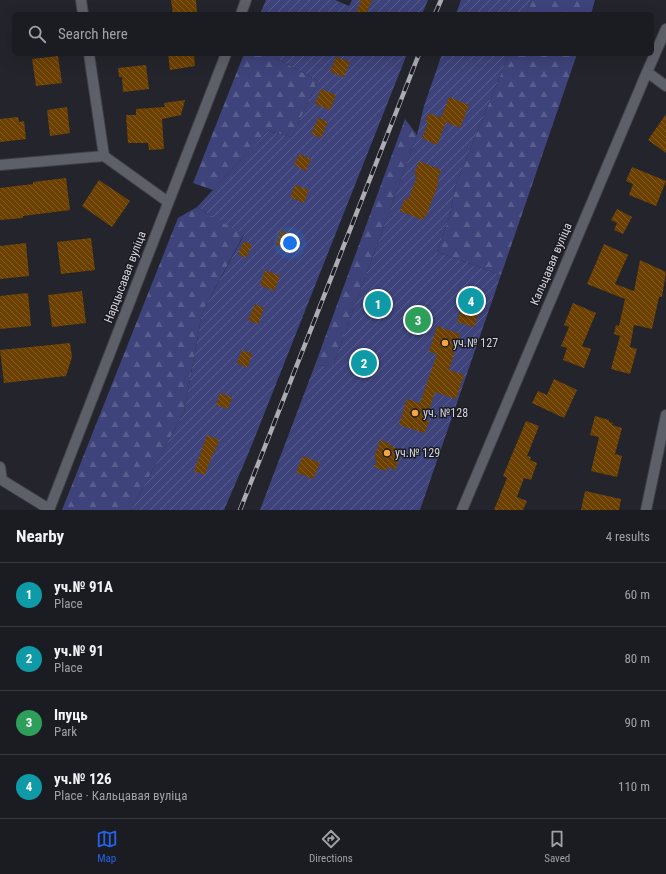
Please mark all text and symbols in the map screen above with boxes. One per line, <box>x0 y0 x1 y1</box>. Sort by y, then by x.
search box <box>12 12 654 56</box>
icon: search <box>26 23 48 45</box>
text: Search here <box>58 25 128 43</box>
street label: Кальцавая вуліца <box>527 220 575 307</box>
street label: Нарцысавая вуліца <box>101 229 149 325</box>
your location <box>280 233 300 253</box>
pin: 4 <box>458 286 484 316</box>
pin: 1 <box>365 289 391 319</box>
pin: 3 <box>405 305 431 335</box>
place label: уч.№ 127 <box>453 336 498 350</box>
marker: уч.№ 127 <box>440 338 450 348</box>
pin: 2 <box>351 348 377 378</box>
place label: уч. №128 <box>423 406 468 420</box>
marker: уч. №128 <box>410 408 420 418</box>
place label: уч.№ 129 <box>395 446 440 460</box>
marker: уч.№ 129 <box>382 448 392 458</box>
text: Nearby <box>16 526 64 546</box>
text: 4 results <box>606 529 650 544</box>
text: уч.№ 91А <box>54 578 113 596</box>
text: 1 <box>26 587 32 602</box>
text: 60 m <box>624 587 650 602</box>
text: Place <box>54 596 83 611</box>
text: уч.№ 91 <box>54 642 104 660</box>
text: 2 <box>26 651 32 666</box>
text: 80 m <box>624 651 650 666</box>
text: Place <box>54 660 83 675</box>
text: Іпуць <box>54 706 88 724</box>
text: 3 <box>26 715 32 730</box>
text: 90 m <box>624 715 650 730</box>
text: Park <box>54 724 77 739</box>
text: уч.№ 126 <box>54 770 112 788</box>
text: 4 <box>26 779 32 794</box>
text: 110 m <box>618 779 650 794</box>
text: Place · Кальцавая вуліца <box>54 788 187 803</box>
tab: Map <box>96 828 118 865</box>
tab: Directions <box>309 828 353 865</box>
tab: Saved <box>544 828 570 865</box>

